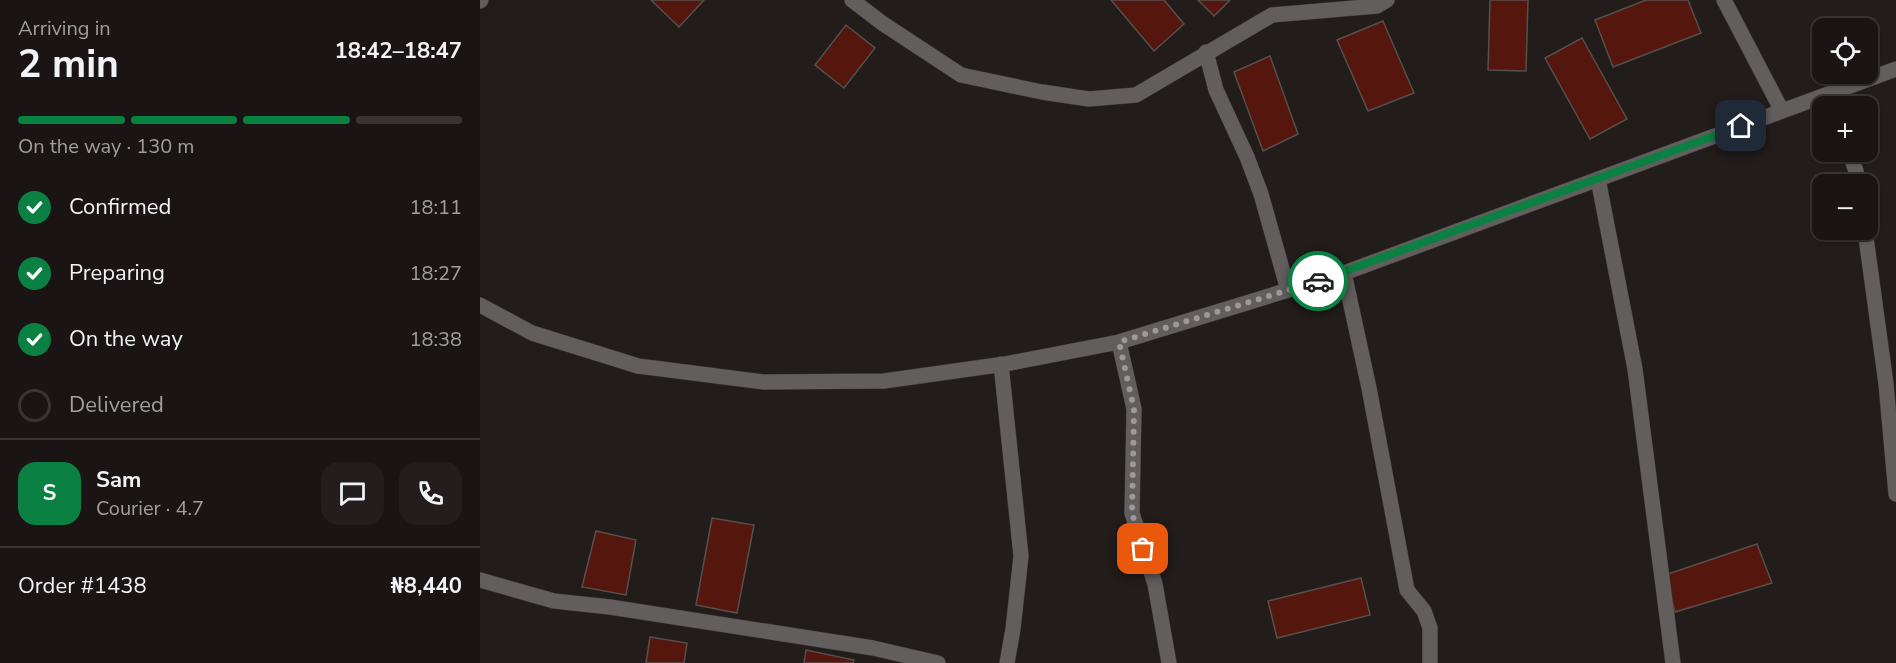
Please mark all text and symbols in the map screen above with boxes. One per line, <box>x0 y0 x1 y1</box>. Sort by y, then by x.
text: Arriving in <box>18 15 111 42</box>
map controls <box>1812 18 1878 240</box>
button: locate <box>1812 18 1878 84</box>
text: 18:42–18:47 <box>334 36 462 66</box>
text: 2 min <box>18 38 119 91</box>
button: + <box>1812 96 1878 162</box>
pin <box>1715 100 1766 151</box>
icon: home <box>1724 109 1757 142</box>
text: On the way · 130 m <box>18 133 194 160</box>
button: − <box>1812 174 1878 240</box>
icon: check <box>18 191 51 224</box>
text: Confirmed <box>69 192 171 222</box>
text: 18:11 <box>409 194 462 221</box>
courier <box>1288 251 1348 311</box>
icon: check <box>18 257 51 290</box>
text: Preparing <box>69 258 165 288</box>
text: 18:27 <box>409 260 462 287</box>
icon: car <box>1302 265 1335 298</box>
icon: check <box>18 323 51 356</box>
text: On the way <box>69 324 183 354</box>
text: 18:38 <box>409 326 462 353</box>
text: Delivered <box>69 390 164 420</box>
button: chat <box>321 462 384 525</box>
button: phone <box>399 462 462 525</box>
text: Sam <box>96 465 141 495</box>
text: S <box>43 478 56 508</box>
text: Courier · 4.7 <box>96 495 204 522</box>
pin <box>1117 523 1168 574</box>
icon: bag <box>1126 532 1159 565</box>
text: Order #1438 <box>18 571 147 601</box>
text: ₦8,440 <box>391 571 462 601</box>

